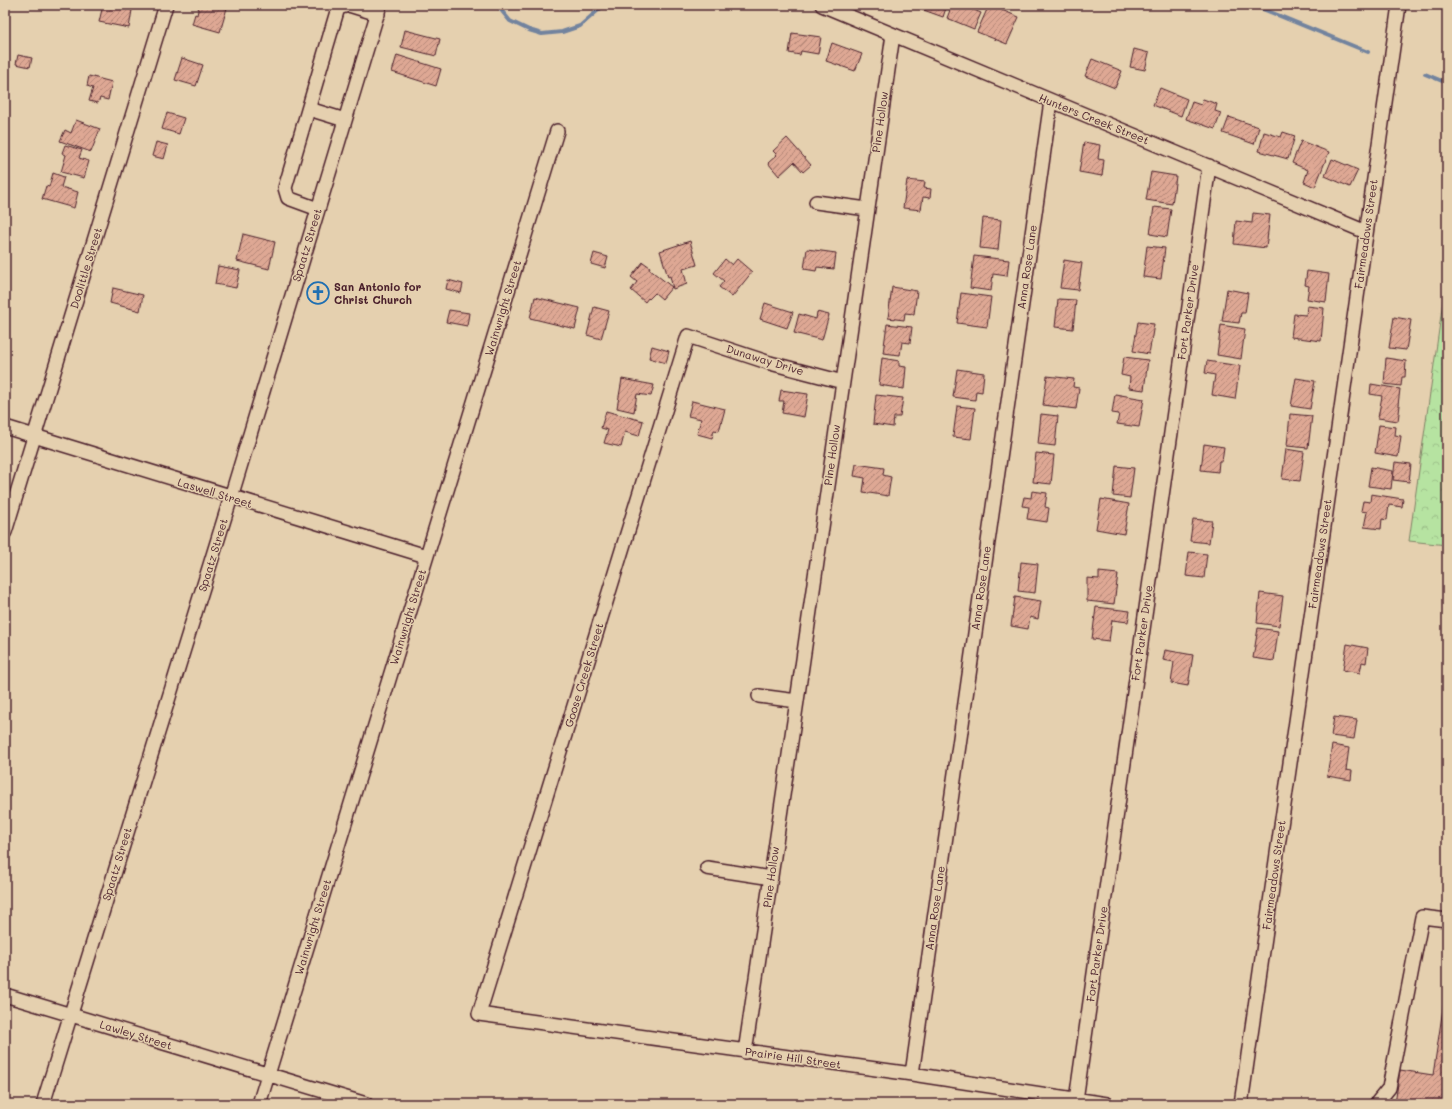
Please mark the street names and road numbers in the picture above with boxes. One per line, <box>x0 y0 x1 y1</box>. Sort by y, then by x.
street label: Pine Hollow <box>868 90 891 153</box>
street label: Hunters Creek Street <box>1037 90 1152 148</box>
street label: Fairmeadows Street <box>1350 178 1381 290</box>
street label: Spaatz Street <box>288 206 325 283</box>
street label: Anna Rose Lane <box>1013 224 1040 310</box>
street label: Doolittle Street <box>66 225 105 310</box>
street label: Wainwright Street <box>481 258 524 358</box>
street label: Fort Parker Drive <box>1173 263 1202 361</box>
street label: Dunaway Drive <box>725 341 806 378</box>
street label: Pine Hollow <box>820 423 843 486</box>
street label: Laswell Street <box>176 474 254 511</box>
street label: Fairmeadows Street <box>1304 498 1335 610</box>
street label: Spaatz Street <box>194 516 231 593</box>
street label: Anna Rose Lane <box>967 545 994 631</box>
street label: Wainwright Street <box>386 567 429 667</box>
street label: Fort Parker Drive <box>1127 584 1156 682</box>
street label: Goose Creek Street <box>561 621 607 729</box>
street label: Fairmeadows Street <box>1258 819 1289 931</box>
street label: Spaatz Street <box>98 825 135 902</box>
street label: Pine Hollow <box>759 845 782 908</box>
street label: Anna Rose Lane <box>921 865 948 951</box>
street label: Wainwright Street <box>291 877 334 977</box>
street label: Fort Parker Drive <box>1082 905 1111 1003</box>
street label: Lawley Street <box>98 1016 174 1053</box>
street label: Prairie Hill Street <box>744 1043 842 1072</box>

